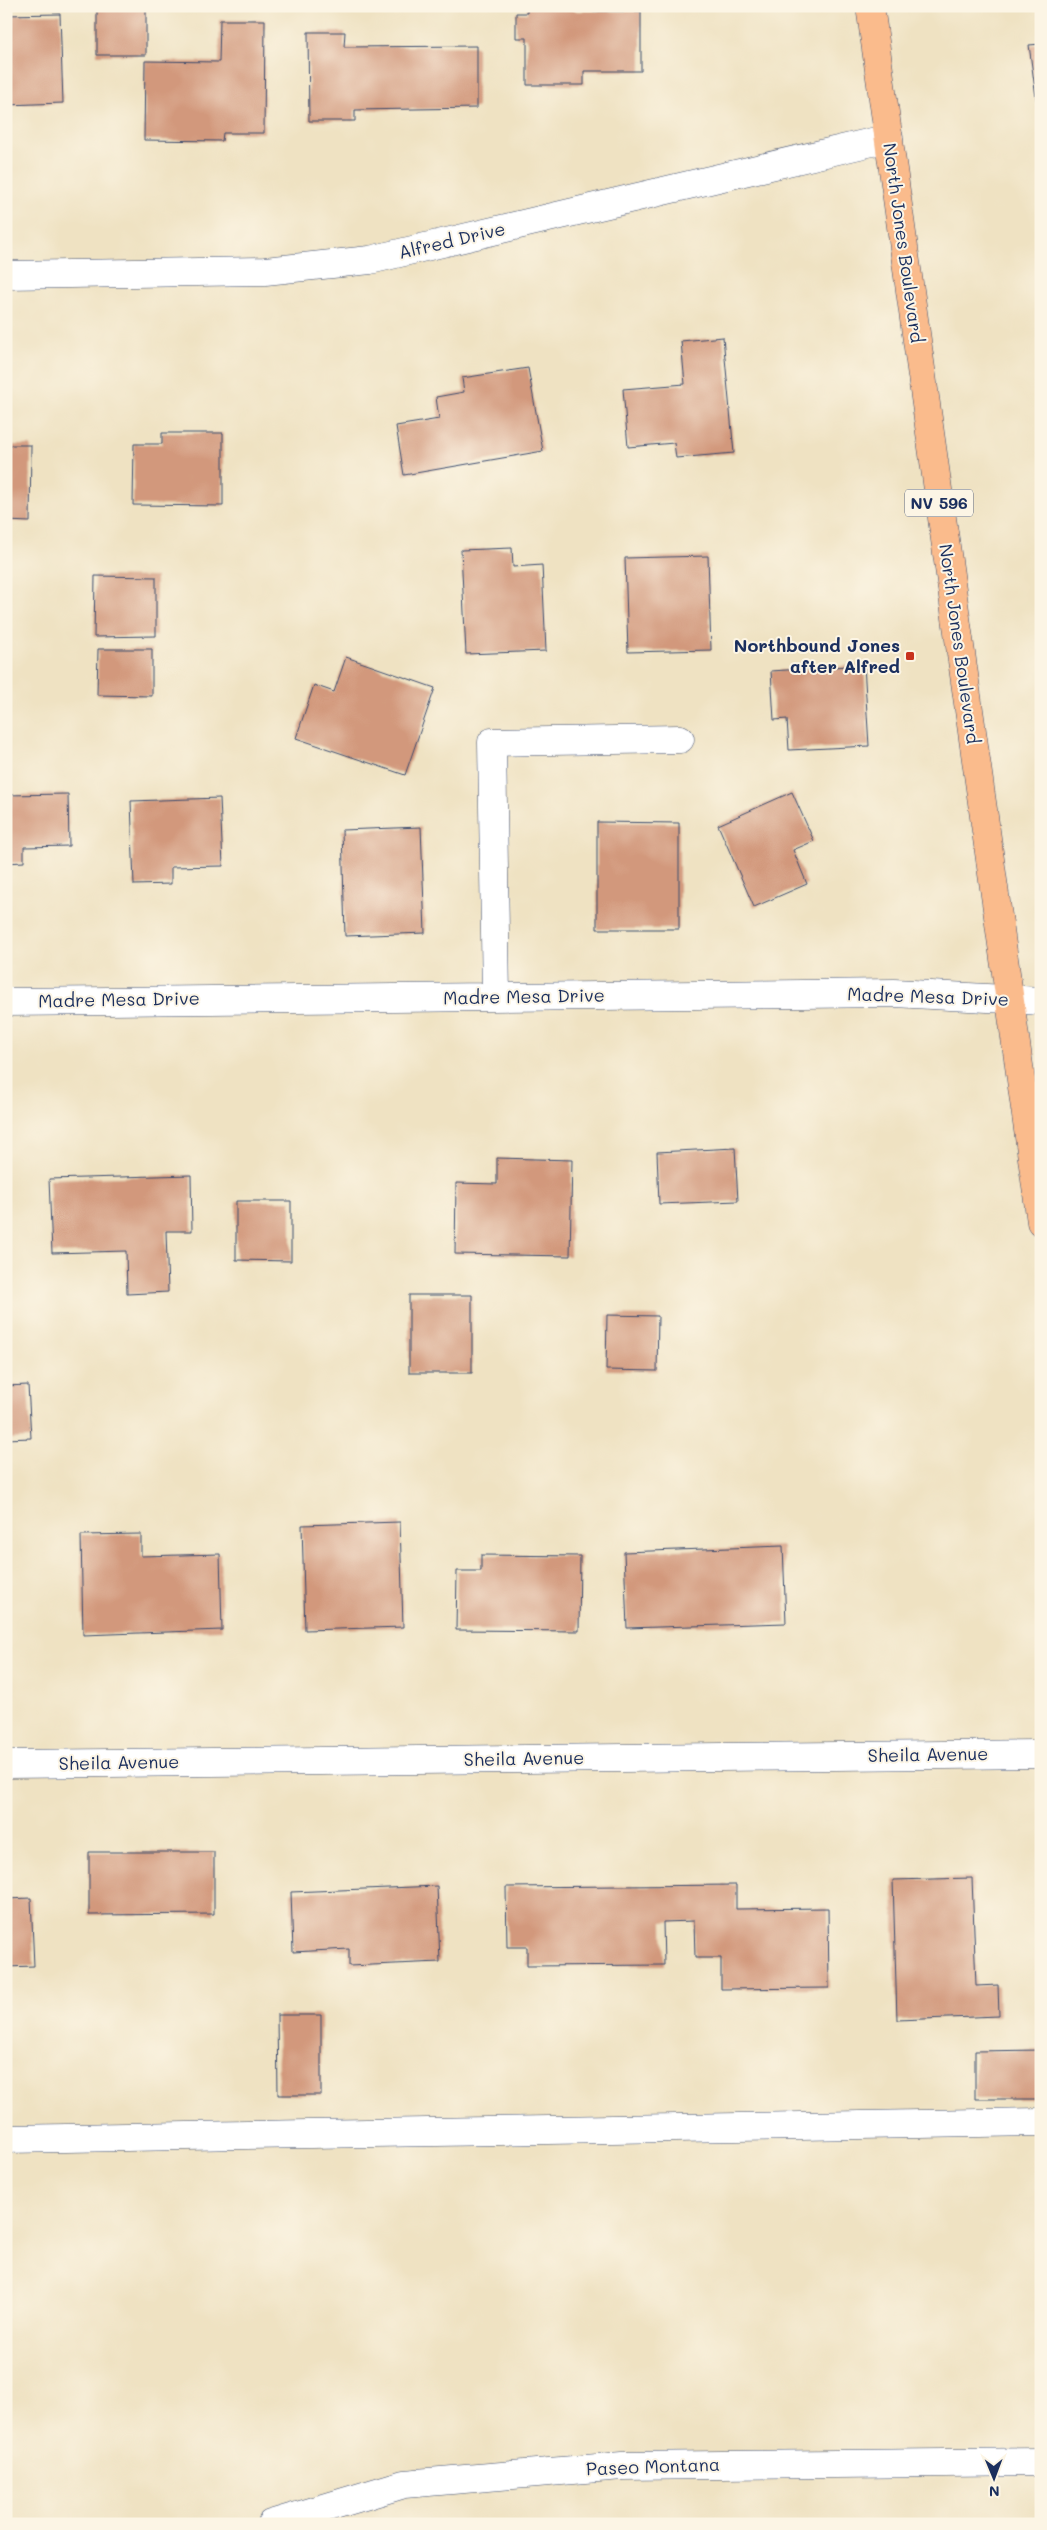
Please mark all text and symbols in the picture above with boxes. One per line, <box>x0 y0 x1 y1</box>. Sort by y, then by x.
street label: North Jones Boulevard <box>878 141 930 344</box>
street label: Alfred Drive <box>396 216 508 264</box>
road number: NV 596 <box>905 489 973 516</box>
street label: North Jones Boulevard <box>934 542 986 745</box>
place label: Northbound Jones after Alfred <box>734 633 900 678</box>
marker: Northbound Jones after Alfred <box>904 650 916 662</box>
street label: Madre Mesa Drive <box>847 981 1009 1011</box>
street label: Madre Mesa Drive <box>443 983 605 1009</box>
street label: Madre Mesa Drive <box>38 986 200 1012</box>
street label: Sheila Avenue <box>867 1741 989 1767</box>
street label: Sheila Avenue <box>463 1745 585 1771</box>
street label: Sheila Avenue <box>58 1749 180 1775</box>
street label: Paseo Montana <box>586 2452 720 2480</box>
north arrow <box>970 2452 1020 2502</box>
text: N <box>989 2482 1000 2501</box>

